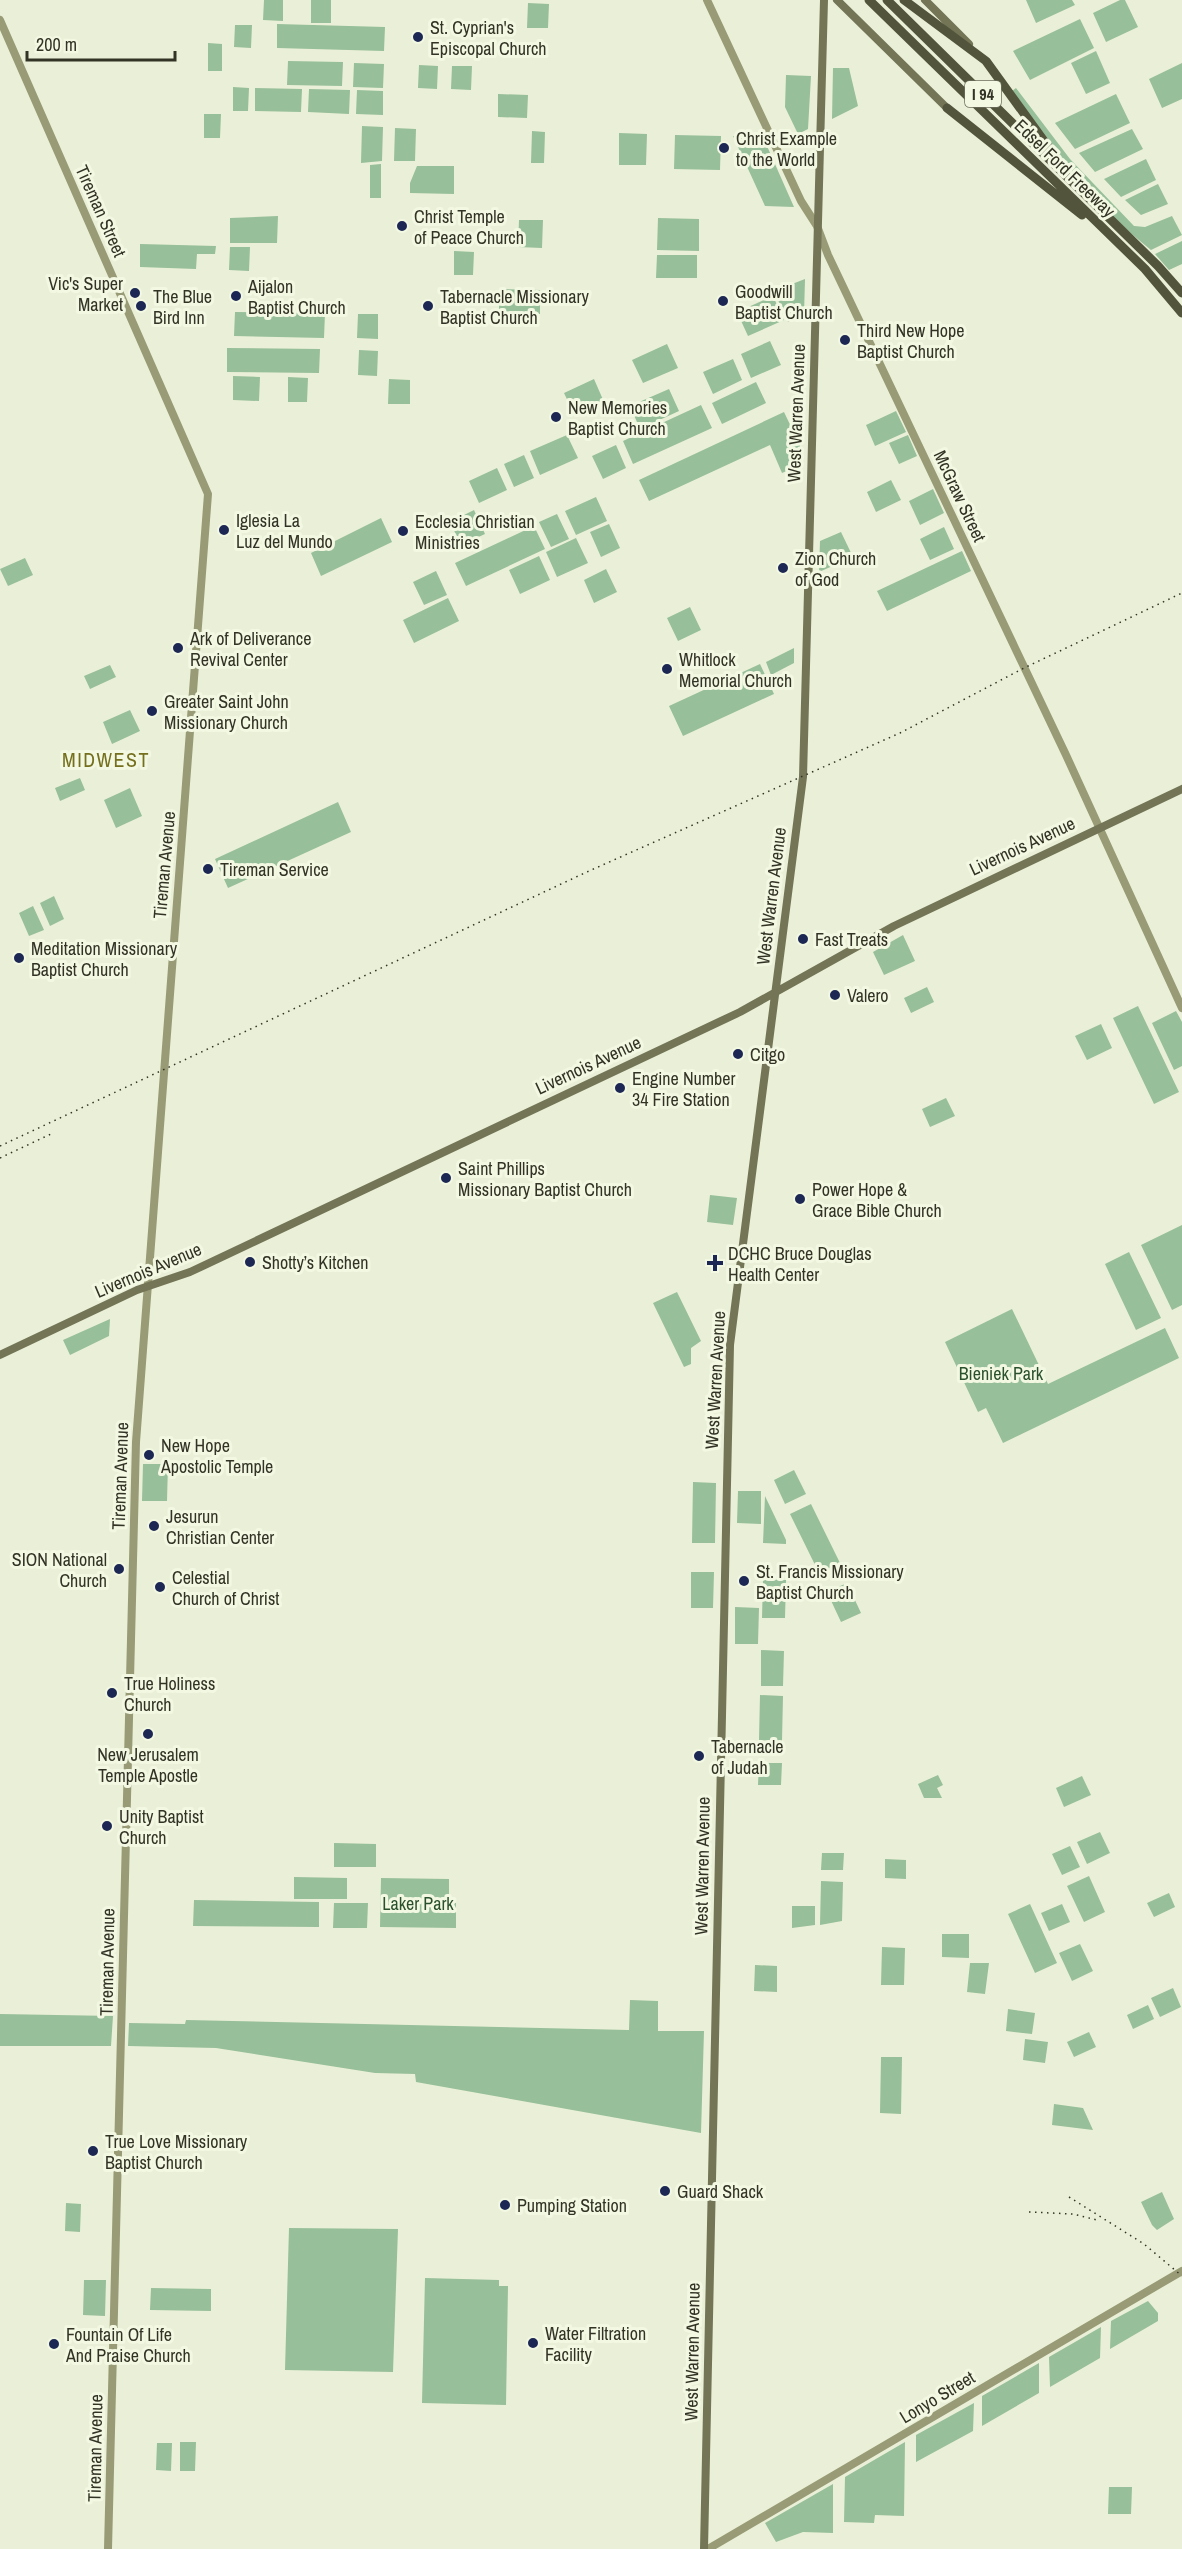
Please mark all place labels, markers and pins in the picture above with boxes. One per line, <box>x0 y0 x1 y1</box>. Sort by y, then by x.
place label: St. Cyprian's Episcopal Church <box>430 15 547 61</box>
marker: St. Cyprian's Episcopal Church <box>411 30 425 44</box>
place label: Christ Example to the World <box>736 126 837 172</box>
marker: Christ Example to the World <box>717 141 731 155</box>
place label: Christ Temple of Peace Church <box>414 204 524 250</box>
marker: Christ Temple of Peace Church <box>395 219 409 233</box>
place label: Vic's Super Market <box>48 271 123 317</box>
place label: Aijalon Baptist Church <box>247 274 346 320</box>
place label: Goodwill Baptist Church <box>735 279 833 325</box>
place label: The Blue Bird Inn <box>153 284 212 330</box>
place label: Tabernacle Missionary Baptist Church <box>440 284 589 330</box>
marker: Vic's Super Market <box>128 286 142 300</box>
marker: Aijalon Baptist Church <box>229 289 243 303</box>
marker: Goodwill Baptist Church <box>716 294 730 308</box>
marker: The Blue Bird Inn <box>134 299 148 313</box>
marker: Tabernacle Missionary Baptist Church <box>421 299 435 313</box>
place label: Third New Hope Baptist Church <box>857 318 964 364</box>
marker: Third New Hope Baptist Church <box>838 333 852 347</box>
place label: New Memories Baptist Church <box>568 395 667 441</box>
marker: New Memories Baptist Church <box>549 410 563 424</box>
place label: Iglesia La Luz del Mundo <box>236 508 333 554</box>
place label: Ecclesia Christian Ministries <box>415 509 535 555</box>
marker: Iglesia La Luz del Mundo <box>217 523 231 537</box>
marker: Ecclesia Christian Ministries <box>396 524 410 538</box>
place label: Zion Church of God <box>795 546 876 592</box>
marker: Zion Church of God <box>776 561 790 575</box>
place label: Ark of Deliverance Revival Center <box>189 626 311 672</box>
marker: Ark of Deliverance Revival Center <box>171 641 185 655</box>
place label: Whitlock Memorial Church <box>679 647 792 693</box>
marker: Whitlock Memorial Church <box>660 662 674 676</box>
place label: Greater Saint John Missionary Church <box>164 689 289 735</box>
marker: Greater Saint John Missionary Church <box>145 704 159 718</box>
place label: Tireman Service <box>220 857 329 882</box>
marker: Tireman Service <box>201 862 215 876</box>
place label: Fast Treats <box>815 927 888 952</box>
marker: Fast Treats <box>796 932 810 946</box>
place label: Meditation Missionary Baptist Church <box>31 936 178 982</box>
marker: Meditation Missionary Baptist Church <box>12 951 26 965</box>
place label: Valero <box>847 983 889 1008</box>
marker: Valero <box>828 988 842 1002</box>
place label: Citgo <box>750 1042 785 1067</box>
marker: Citgo <box>731 1047 745 1061</box>
place label: Engine Number 34 Fire Station <box>632 1066 735 1112</box>
marker: Engine Number 34 Fire Station <box>613 1081 627 1095</box>
place label: Saint Phillips Missionary Baptist Church <box>458 1156 632 1202</box>
marker: Saint Phillips Missionary Baptist Church <box>439 1171 453 1185</box>
place label: Power Hope & Grace Bible Church <box>812 1177 942 1223</box>
marker: Power Hope & Grace Bible Church <box>793 1192 807 1206</box>
place label: DCHC Bruce Douglas Health Center <box>728 1241 872 1287</box>
place label: Shotty’s Kitchen <box>262 1250 368 1275</box>
marker: DCHC Bruce Douglas Health Center <box>706 1254 724 1272</box>
marker: Shotty’s Kitchen <box>243 1255 257 1269</box>
place label: New Hope Apostolic Temple <box>160 1433 273 1479</box>
marker: New Hope Apostolic Temple <box>142 1448 156 1462</box>
place label: Jesurun Christian Center <box>166 1504 274 1550</box>
marker: Jesurun Christian Center <box>147 1519 161 1533</box>
place label: SION National Church <box>12 1547 107 1593</box>
place label: St. Francis Missionary Baptist Church <box>756 1559 904 1605</box>
marker: SION National Church <box>112 1562 126 1576</box>
place label: Celestial Church of Christ <box>172 1565 279 1611</box>
marker: St. Francis Missionary Baptist Church <box>737 1574 751 1588</box>
marker: Celestial Church of Christ <box>153 1580 167 1594</box>
place label: True Holiness Church <box>124 1671 215 1717</box>
marker: True Holiness Church <box>105 1686 119 1700</box>
marker: New Jerusalem Temple Apostle <box>141 1727 155 1741</box>
place label: Tabernacle of Judah <box>711 1734 784 1780</box>
place label: New Jerusalem Temple Apostle <box>97 1742 199 1788</box>
marker: Tabernacle of Judah <box>692 1749 706 1763</box>
place label: Unity Baptist Church <box>119 1804 204 1850</box>
marker: Unity Baptist Church <box>100 1819 114 1833</box>
place label: True Love Missionary Baptist Church <box>105 2129 248 2175</box>
marker: True Love Missionary Baptist Church <box>86 2144 100 2158</box>
place label: Guard Shack <box>677 2179 764 2204</box>
marker: Guard Shack <box>658 2184 672 2198</box>
place label: Pumping Station <box>517 2193 627 2218</box>
marker: Pumping Station <box>498 2198 512 2212</box>
place label: Water Filtration Facility <box>545 2321 646 2367</box>
place label: Fountain Of Life And Praise Church <box>65 2322 191 2368</box>
marker: Water Filtration Facility <box>526 2336 540 2350</box>
marker: Fountain Of Life And Praise Church <box>47 2337 61 2351</box>

